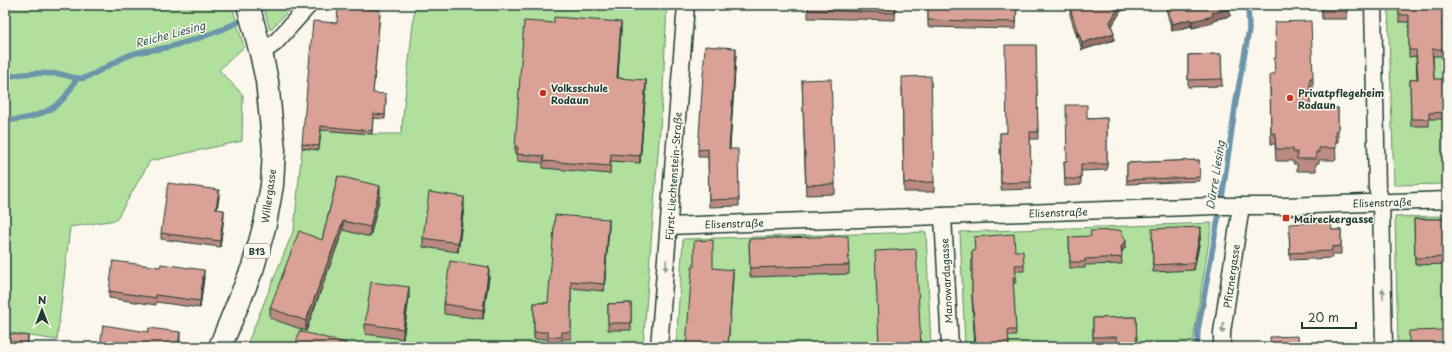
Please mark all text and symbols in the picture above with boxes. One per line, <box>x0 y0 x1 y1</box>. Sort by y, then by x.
water label: Reiche Liesing <box>133 16 208 52</box>
place label: Volksschule Rodaun <box>551 80 608 107</box>
place label: Privatpflegeheim Rodaun <box>1298 85 1384 112</box>
marker: Volksschule Rodaun <box>538 88 548 98</box>
marker: Privatpflegeheim Rodaun <box>1285 93 1295 103</box>
street label: Fürst-Liechtenstein-Straße <box>661 111 685 241</box>
water label: Dürre Liesing <box>1201 139 1229 211</box>
street label: Willergasse <box>257 168 279 224</box>
street label: Elisenstraße <box>1352 193 1412 211</box>
street label: Elisenstraße <box>1028 203 1088 221</box>
place label: Maireckergasse <box>1294 211 1374 226</box>
marker: Maireckergasse <box>1281 213 1291 223</box>
street label: Elisenstraße <box>704 214 764 232</box>
street label: Manowardagasse <box>936 238 956 324</box>
street label: Pfitznergasse <box>1219 243 1243 309</box>
road number: B13 <box>244 244 270 258</box>
one-way arrow <box>662 259 669 271</box>
one-way arrow <box>1380 287 1386 300</box>
north arrow <box>22 290 62 330</box>
text: N <box>38 291 47 308</box>
scale bar <box>1302 304 1356 330</box>
text: 20 m <box>1308 308 1339 326</box>
one-way arrow <box>1220 322 1226 334</box>

